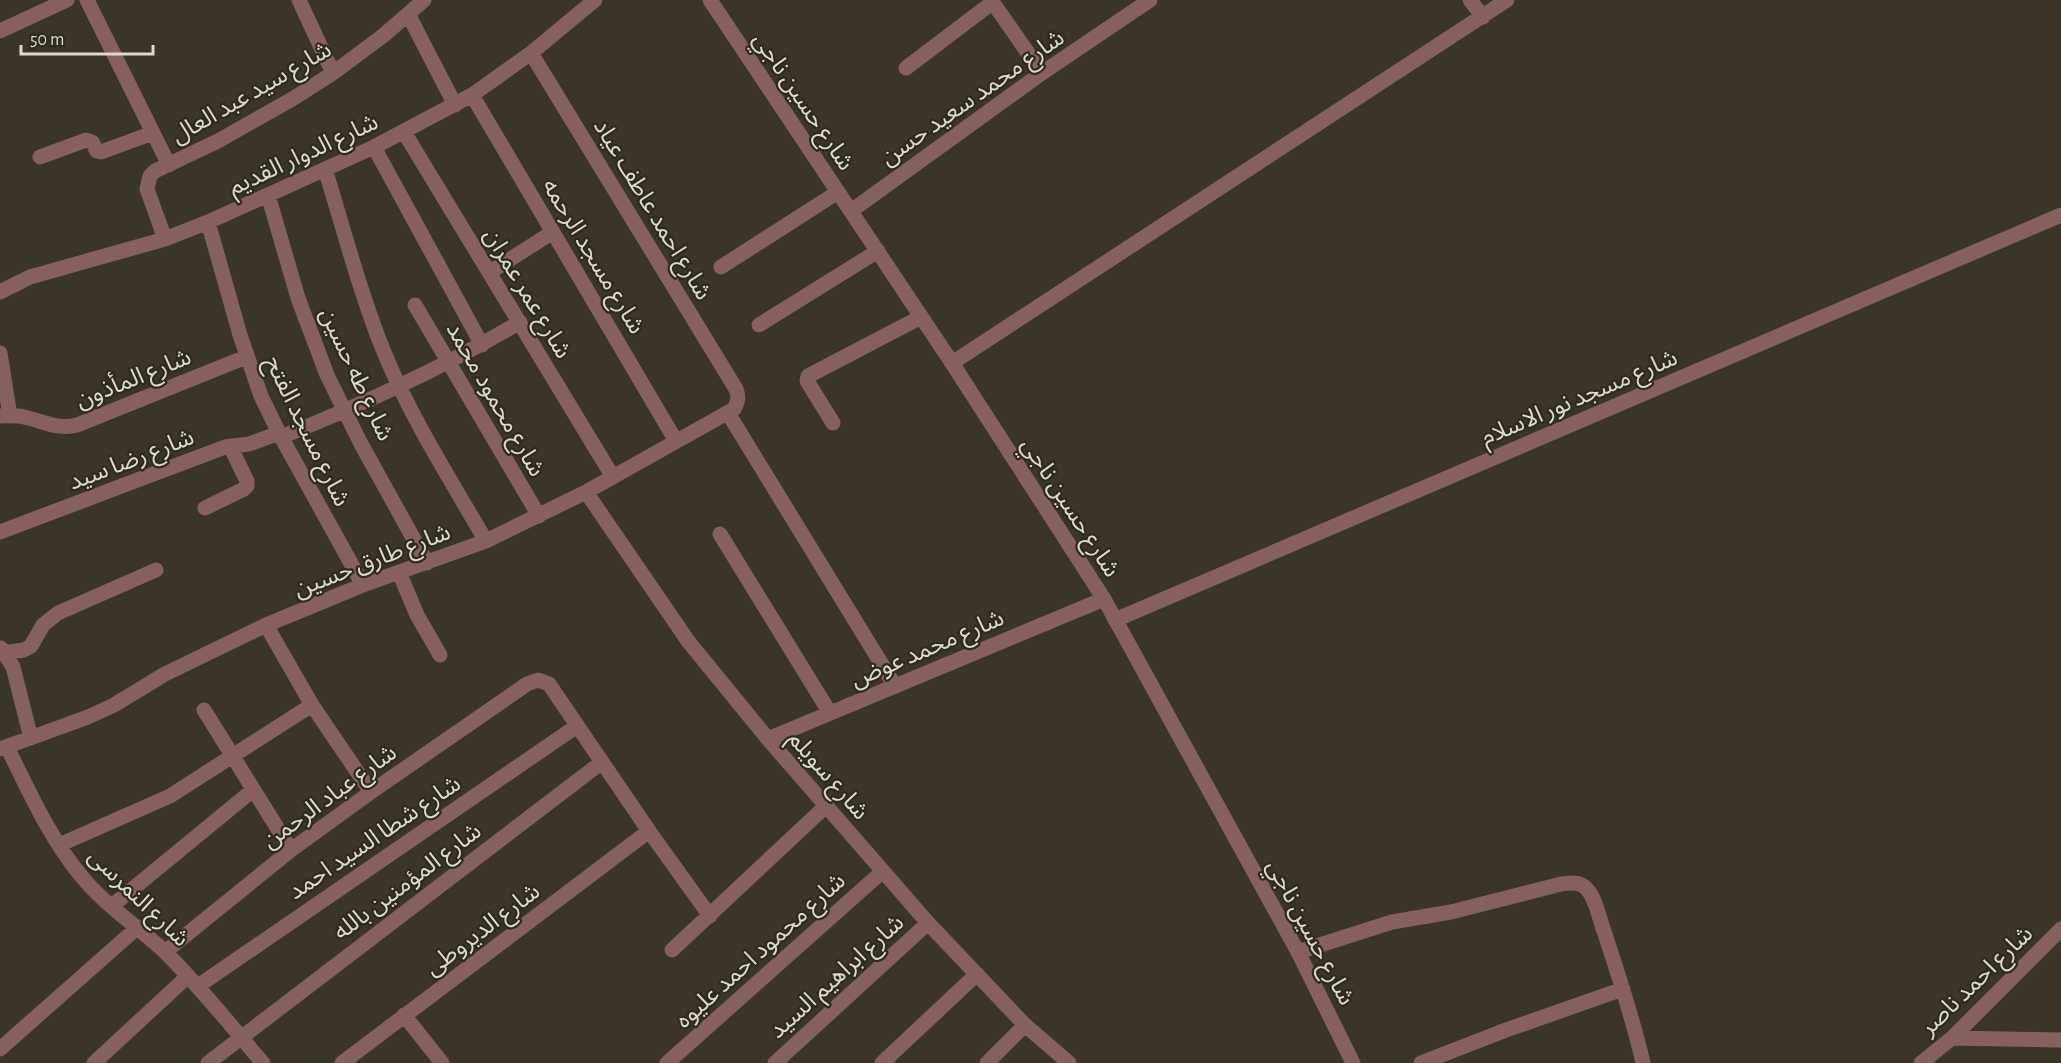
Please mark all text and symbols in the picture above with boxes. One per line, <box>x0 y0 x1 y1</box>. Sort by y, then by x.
scale bar <box>21 18 153 56</box>
street label: شارع محمد سعيد حسن <box>876 25 1071 174</box>
street label: شارع حسين ناجي <box>744 28 858 178</box>
text: 50 m <box>30 31 64 49</box>
street label: شارع سيد عبد العال <box>167 37 338 152</box>
street label: شارع الدوار القديم <box>225 110 384 204</box>
street label: شارع احمد عاطف عياد <box>585 115 716 306</box>
street label: شارع مسجد الرحمه <box>534 175 649 340</box>
street label: شارع عمر عمران <box>476 224 575 365</box>
street label: شارع طه حسين <box>311 304 397 446</box>
street label: شارع محمود محمد <box>438 318 549 483</box>
street label: شارع المأذون <box>70 340 196 417</box>
street label: شارع مسجد نور الاسلام <box>1478 346 1683 455</box>
street label: شارع مسجد الفتح <box>257 352 354 512</box>
street label: شارع رضا سيد <box>65 425 199 499</box>
street label: شارع حسين ناجي <box>1012 434 1124 585</box>
street label: شارع طارق حسين <box>291 520 455 606</box>
street label: شارع محمد عوض <box>847 606 1009 696</box>
street label: شارع سويلم <box>780 727 873 827</box>
street label: شارع عباد الرحمن <box>258 740 403 857</box>
street label: شارع شطا السيد احمد <box>284 771 467 908</box>
street label: شارع المؤمنين بالله <box>329 819 488 948</box>
street label: شارع النمرسى <box>80 844 193 954</box>
street label: شارع حسين ناجي <box>1257 856 1358 1012</box>
street label: شارع محمود احمد عليوه <box>671 869 853 1036</box>
street label: شارع الديروطى <box>421 879 547 984</box>
street label: شارع ابراهيم السيد <box>765 910 911 1046</box>
street label: شارع احمد ناصر <box>1915 921 2040 1044</box>

